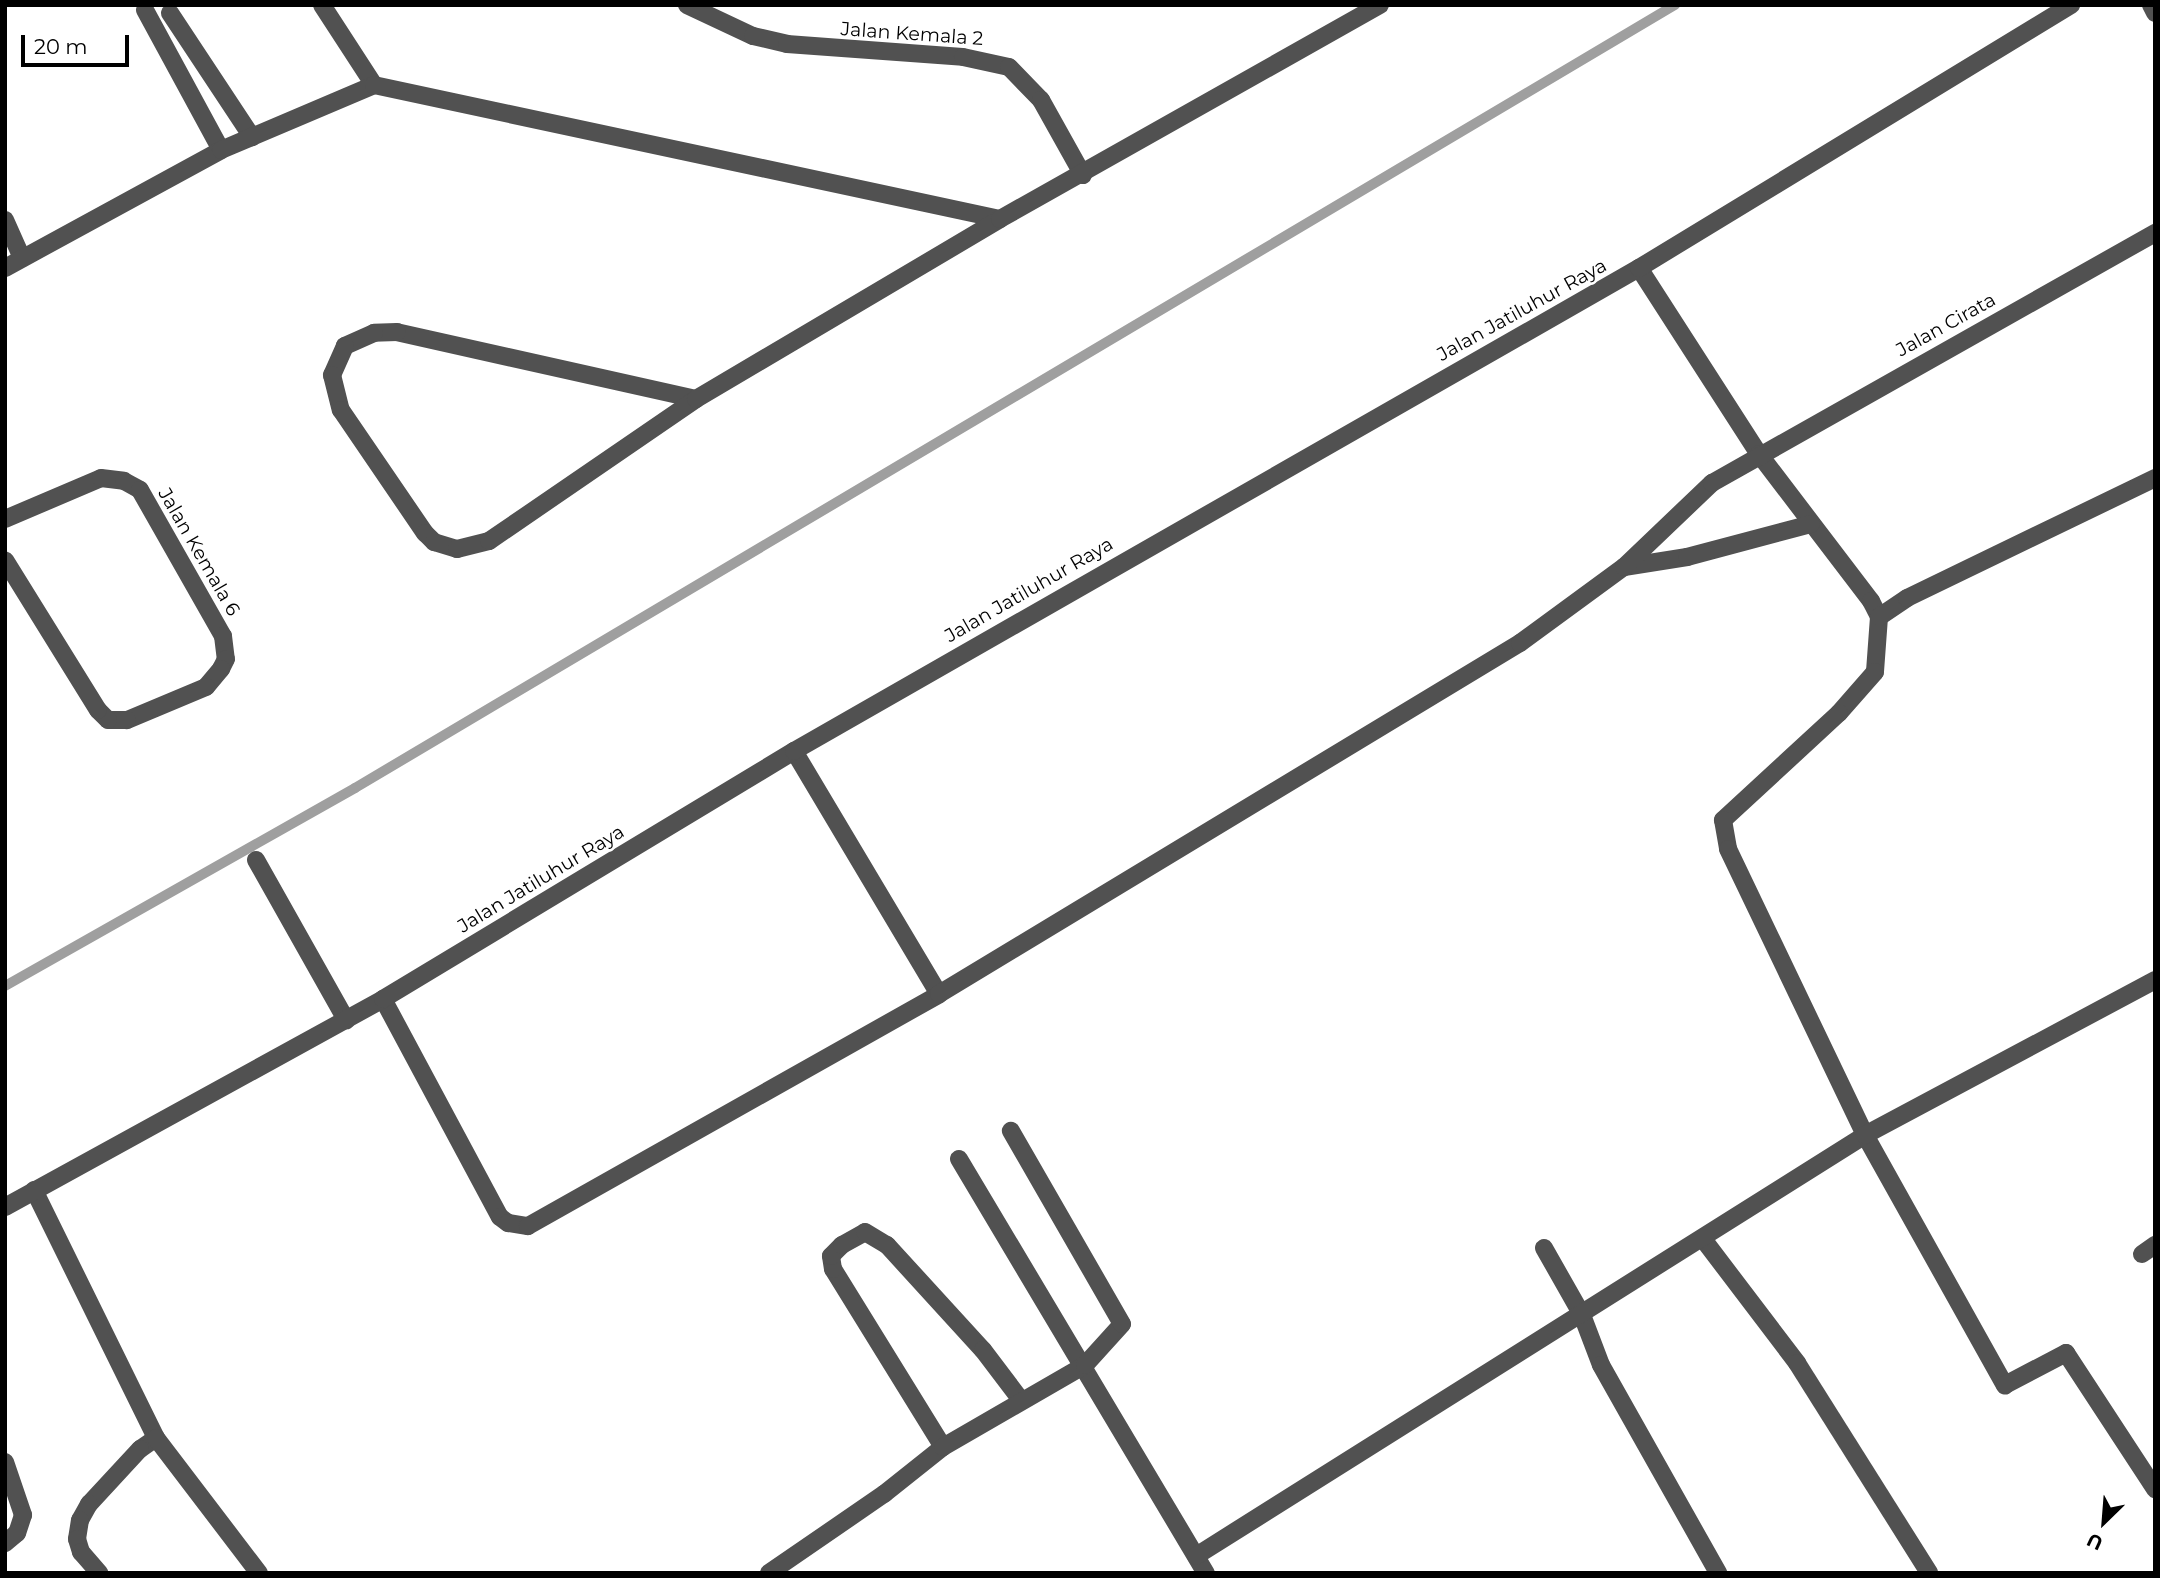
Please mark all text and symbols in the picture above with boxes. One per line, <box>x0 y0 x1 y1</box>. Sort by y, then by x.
street label: Jalan Kemala 2 <box>840 18 984 50</box>
scale bar <box>24 21 133 65</box>
text: 20 m <box>34 34 88 59</box>
street label: Jalan Jatiluhur Raya <box>1433 254 1611 366</box>
street label: Jalan Cirata <box>1892 288 2000 362</box>
street label: Jalan Kemala 6 <box>153 484 245 620</box>
street label: Jalan Jatiluhur Raya <box>941 533 1117 647</box>
street label: Jalan Jatiluhur Raya <box>454 820 628 938</box>
north arrow <box>2069 1487 2139 1557</box>
text: U <box>2083 1528 2107 1555</box>

